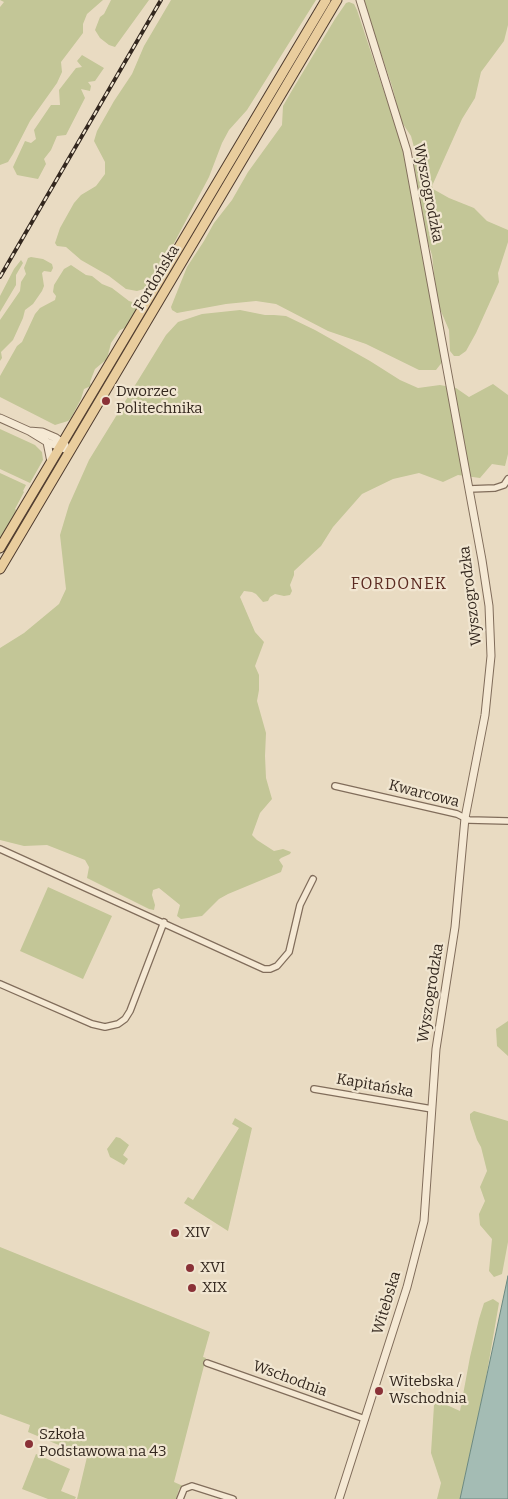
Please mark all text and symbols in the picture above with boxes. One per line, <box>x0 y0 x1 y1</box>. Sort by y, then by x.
street label: Wyszogrodzka <box>410 142 446 244</box>
street label: Fordońska <box>130 242 184 314</box>
place label: Dworzec Politechnika <box>116 383 203 418</box>
marker: Dworzec Politechnika <box>100 395 112 407</box>
street label: Wyszogrodzka <box>456 545 486 647</box>
district label: FORDONEK <box>350 575 448 595</box>
street label: Kwarcowa <box>387 777 461 811</box>
street label: Wyszogrodzka <box>414 942 448 1044</box>
street label: Kapitańska <box>335 1070 415 1102</box>
place label: XIV <box>185 1224 210 1242</box>
marker: XIV <box>169 1227 181 1239</box>
place label: XVI <box>200 1259 225 1277</box>
marker: XVI <box>184 1262 196 1274</box>
street label: Witebska <box>369 1269 405 1337</box>
place label: XIX <box>202 1279 227 1297</box>
marker: XIX <box>186 1282 198 1294</box>
street label: Wschodnia <box>250 1357 330 1401</box>
place label: Witebska / Wschodnia <box>389 1373 467 1408</box>
marker: Witebska / Wschodnia <box>373 1385 385 1397</box>
place label: Szkoła Podstawowa na 43 <box>39 1426 166 1461</box>
marker: Szkoła Podstawowa na 43 <box>23 1438 35 1450</box>

